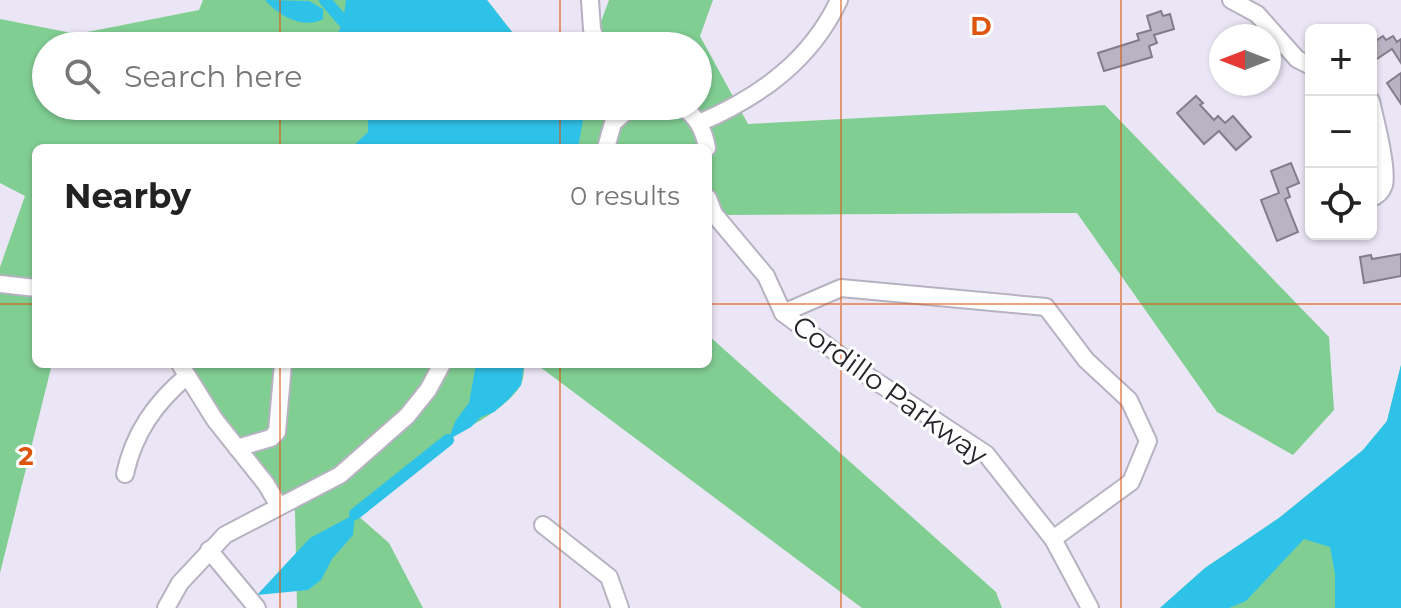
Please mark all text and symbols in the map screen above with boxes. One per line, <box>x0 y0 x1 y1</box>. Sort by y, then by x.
text: D <box>970 10 992 42</box>
north arrow <box>1209 24 1281 96</box>
map controls <box>1305 24 1377 240</box>
button: + <box>1305 24 1377 96</box>
search box <box>32 32 712 120</box>
icon: search <box>60 54 104 98</box>
text: Search here <box>124 58 302 95</box>
button: − <box>1305 96 1377 168</box>
button: locate <box>1305 168 1377 240</box>
text: Nearby <box>64 175 191 217</box>
text: 0 results <box>570 180 680 212</box>
street label: Cordillo Parkway <box>786 308 995 473</box>
text: 2 <box>18 440 34 472</box>

